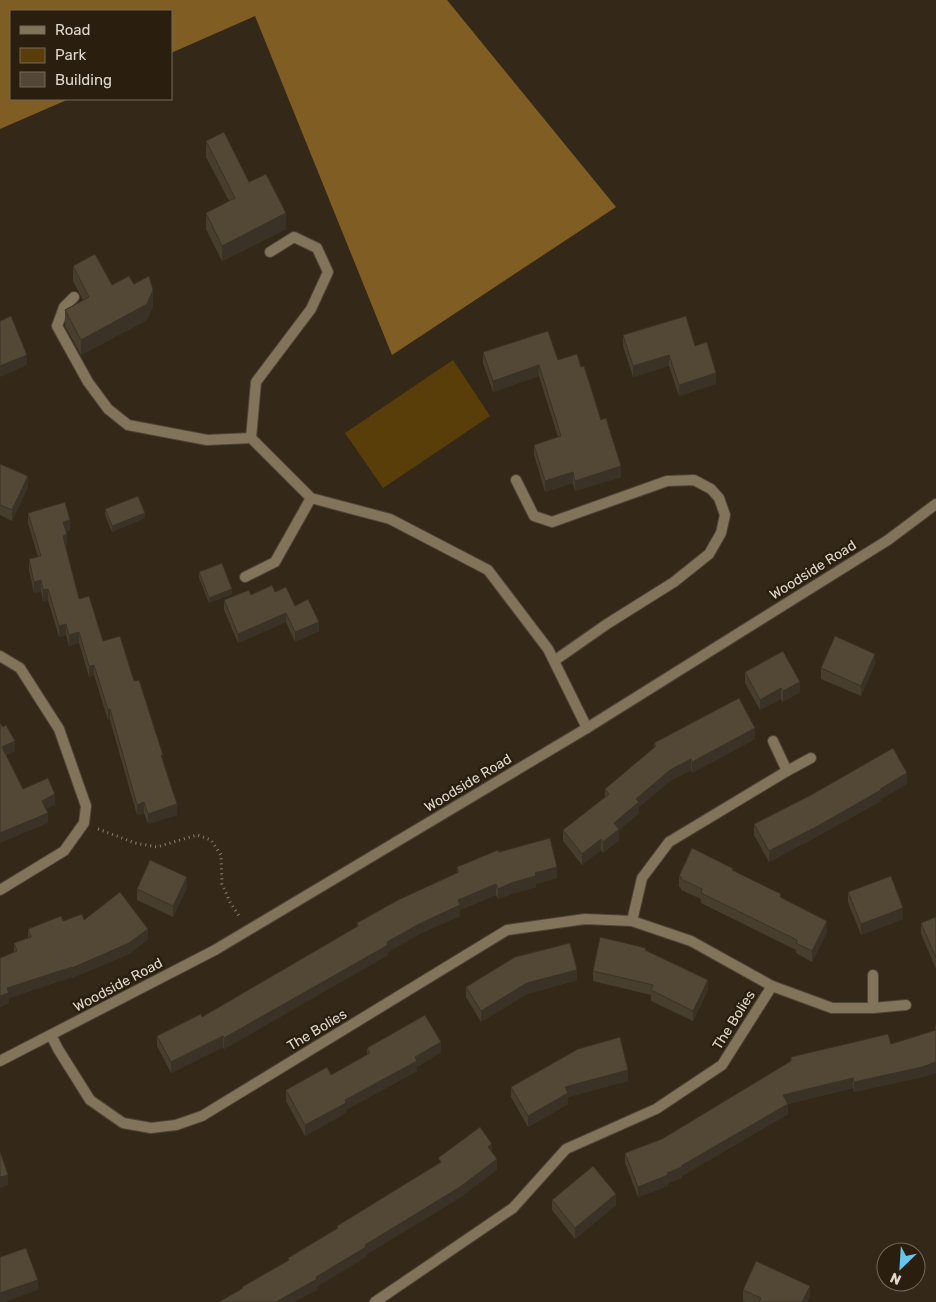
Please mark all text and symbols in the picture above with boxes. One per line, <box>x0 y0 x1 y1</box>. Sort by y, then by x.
legend <box>10 10 172 100</box>
text: Road <box>55 21 91 39</box>
text: Park <box>55 46 86 64</box>
text: Building <box>55 71 112 89</box>
street label: Woodside Road <box>767 537 859 603</box>
street label: Woodside Road <box>421 750 515 816</box>
street label: Woodside Road <box>70 954 166 1016</box>
street label: The Bolies <box>709 987 759 1053</box>
street label: The Bolies <box>284 1006 350 1054</box>
north arrow <box>876 1242 926 1292</box>
text: N <box>888 1268 904 1288</box>

